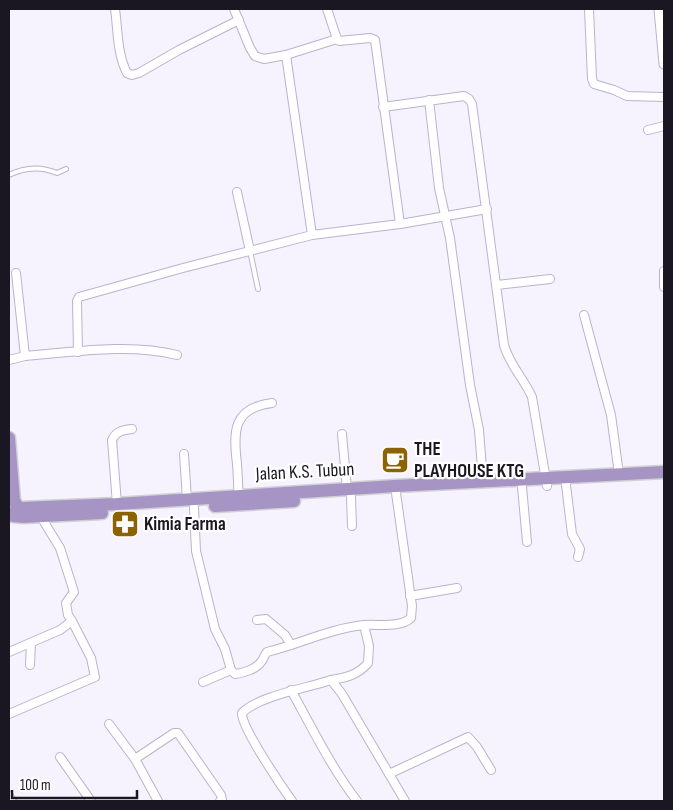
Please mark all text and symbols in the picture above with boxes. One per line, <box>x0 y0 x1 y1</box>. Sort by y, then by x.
place label: THE PLAYHOUSE KTG <box>414 438 524 483</box>
cafe icon: THE PLAYHOUSE KTG <box>380 445 410 475</box>
street label: Jalan K.S. Tubun <box>254 458 355 486</box>
pharmacy icon: Kimia Farma <box>110 509 140 539</box>
place label: Kimia Farma <box>144 513 226 536</box>
scale bar <box>12 768 138 800</box>
text: 100 m <box>20 776 51 795</box>

